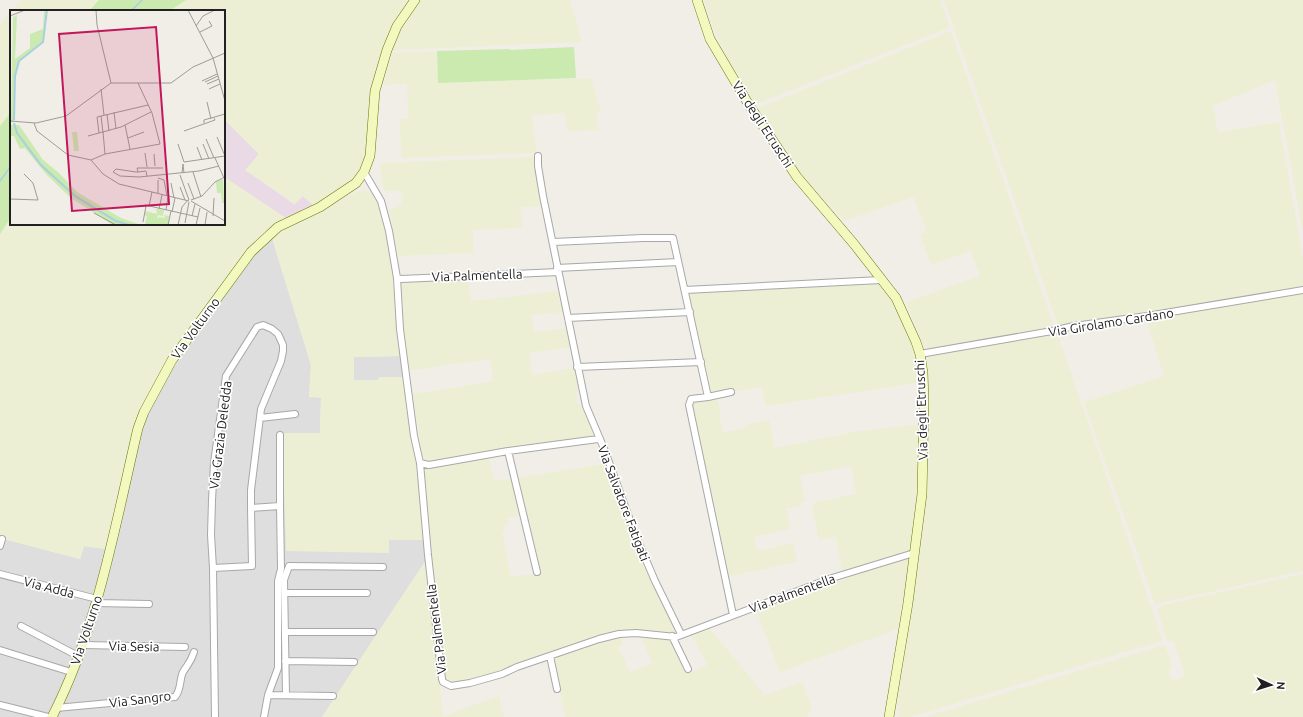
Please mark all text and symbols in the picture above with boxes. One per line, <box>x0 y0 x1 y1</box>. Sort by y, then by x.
inset map <box>10 10 225 225</box>
street label: Via degli Etruschi <box>730 78 796 170</box>
street label: Via Palmentella <box>431 266 523 284</box>
street label: Via Volturno <box>168 294 222 362</box>
street label: Via Girolamo Cardano <box>1047 305 1175 339</box>
street label: Via degli Etruschi <box>912 360 930 460</box>
street label: Via Grazia Deledda <box>206 380 234 490</box>
street label: Via Salvatore Fatigati <box>595 443 653 563</box>
street label: Via Palmentella <box>747 571 837 615</box>
street label: Via Adda <box>22 574 76 600</box>
street label: Via Palmentella <box>424 583 448 675</box>
street label: Via Volturno <box>68 593 104 667</box>
street label: Via Sesia <box>108 639 160 653</box>
north arrow <box>1251 665 1291 705</box>
text: N <box>1275 681 1287 690</box>
street label: Via Sangro <box>108 688 172 710</box>

